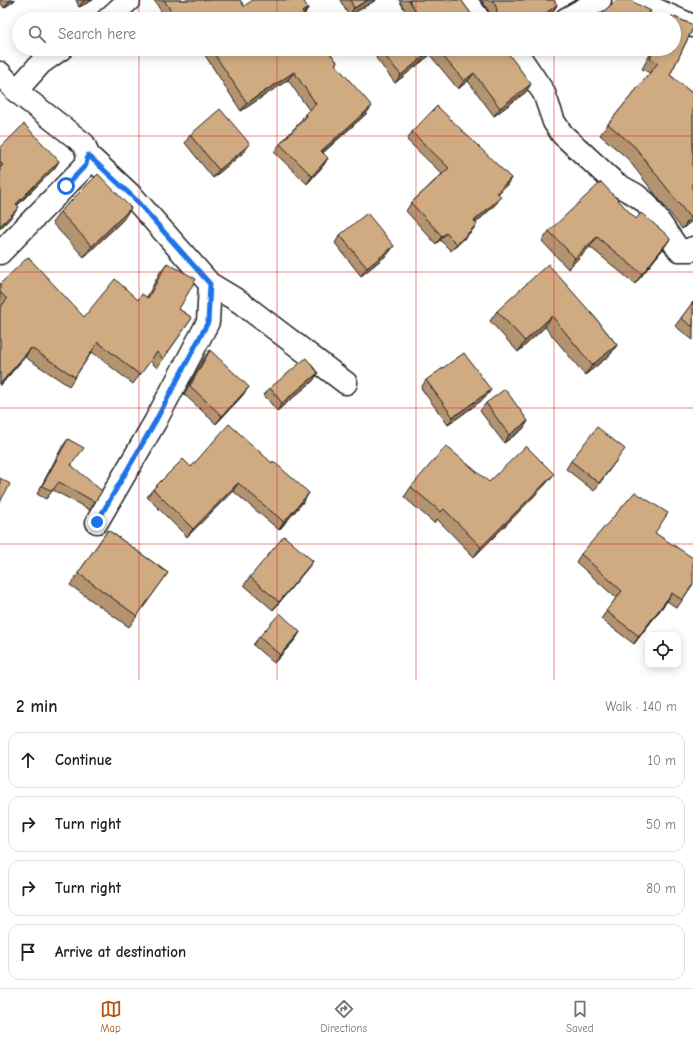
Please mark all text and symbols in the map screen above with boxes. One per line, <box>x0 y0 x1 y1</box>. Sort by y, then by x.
search box <box>12 12 681 56</box>
icon: search <box>26 23 48 45</box>
text: Search here <box>58 25 136 43</box>
route start <box>57 177 75 195</box>
route end <box>88 513 106 531</box>
map controls <box>645 632 681 668</box>
button: locate <box>645 632 681 668</box>
text: 2 min <box>16 697 57 716</box>
text: Walk · 140 m <box>605 699 677 714</box>
icon: ahead <box>17 749 39 771</box>
text: Continue <box>55 751 112 769</box>
text: 10 m <box>648 753 676 768</box>
icon: right <box>17 813 39 835</box>
text: Turn right <box>55 815 121 833</box>
text: 50 m <box>646 817 676 832</box>
icon: right <box>17 877 39 899</box>
text: Turn right <box>55 879 121 897</box>
text: 80 m <box>646 881 676 896</box>
icon: arrive <box>17 941 39 963</box>
text: Arrive at destination <box>55 943 186 961</box>
tab: Map <box>100 998 122 1035</box>
tab: Directions <box>321 998 367 1035</box>
tab: Saved <box>566 998 593 1035</box>

